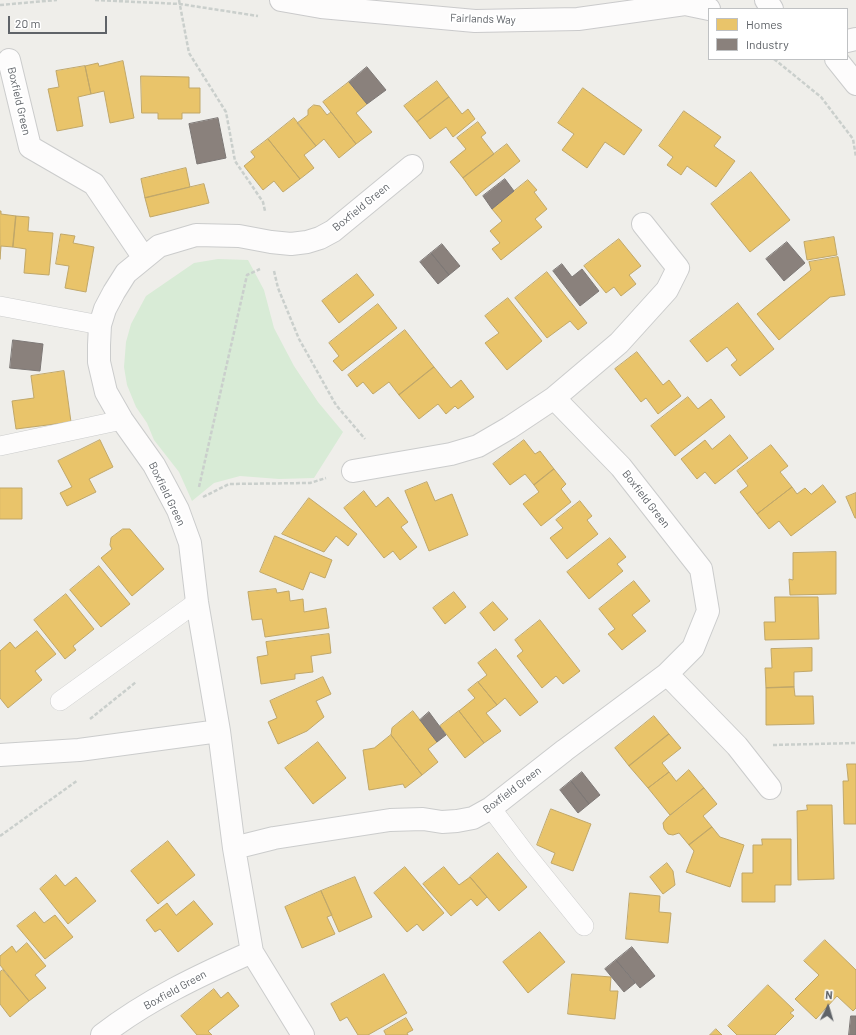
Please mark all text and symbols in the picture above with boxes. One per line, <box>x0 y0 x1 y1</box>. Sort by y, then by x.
scale bar <box>10 8 109 34</box>
legend <box>708 8 848 60</box>
street label: Fairlands Way <box>450 11 516 27</box>
text: 20 m <box>15 16 41 30</box>
text: Homes <box>746 17 782 31</box>
text: Industry <box>746 37 789 51</box>
street label: Boxfield Green <box>5 66 33 136</box>
street label: Boxfield Green <box>330 180 392 234</box>
street label: Boxfield Green <box>146 460 188 528</box>
street label: Boxfield Green <box>619 467 673 531</box>
street label: Boxfield Green <box>480 764 544 816</box>
street label: Boxfield Green <box>141 967 209 1013</box>
north arrow <box>808 987 848 1027</box>
text: N <box>825 988 833 1001</box>

